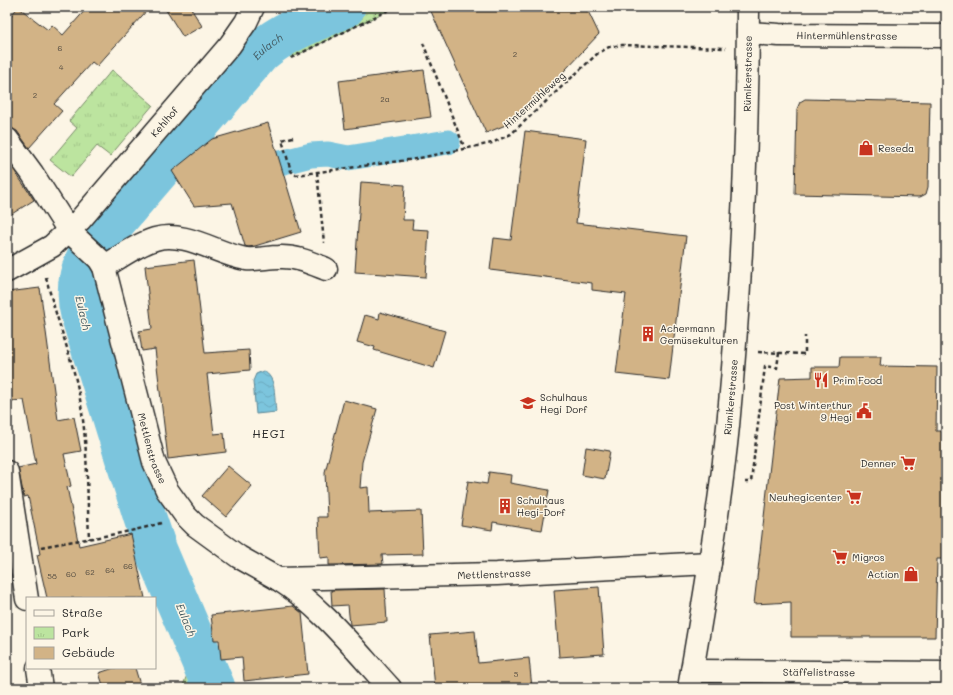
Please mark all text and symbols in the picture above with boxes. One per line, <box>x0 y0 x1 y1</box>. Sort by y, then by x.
street label: Hintermühlenstrasse <box>796 28 898 43</box>
water label: Eulach <box>249 30 285 63</box>
street label: Rümikerstrasse <box>740 36 755 112</box>
house number: 6 <box>58 43 63 53</box>
house number: 2 <box>513 49 517 59</box>
house number: 4 <box>59 62 64 72</box>
street label: Hintermühleweg <box>500 68 568 132</box>
house number: 2 <box>33 90 37 100</box>
house number: 2a <box>380 94 390 104</box>
street label: Kehlhof <box>147 103 182 140</box>
shop icon: Reseda <box>857 139 875 157</box>
place label: Reseda <box>878 141 914 155</box>
water label: Eulach <box>72 294 95 331</box>
place label: Achermann Gemüsekulturen <box>660 321 738 347</box>
building icon: Achermann Gemüsekulturen <box>639 325 657 343</box>
street label: Rümikerstrasse <box>720 359 741 436</box>
restaurant icon: Prim Food <box>812 371 830 389</box>
place label: Prim Food <box>833 373 882 387</box>
place label: Schulhaus Hegi Dorf <box>540 390 588 416</box>
school or university icon: Schulhaus Hegi Dorf <box>519 394 537 412</box>
place label: Post Winterthur 9 Hegi <box>774 398 852 424</box>
public building icon: Post Winterthur 9 Hegi <box>855 402 873 420</box>
street label: Mettlenstrasse <box>135 411 170 486</box>
district label: HEGI <box>252 425 286 441</box>
supermarket icon: Denner <box>899 454 917 472</box>
place label: Denner <box>861 456 896 470</box>
supermarket icon: Neuhegicenter <box>845 488 863 506</box>
place label: Neuhegicenter <box>769 490 842 504</box>
place label: Schulhaus Hegi-Dorf <box>517 493 566 519</box>
building icon: Schulhaus Hegi-Dorf <box>496 497 514 515</box>
supermarket icon: Migros <box>831 548 849 566</box>
place label: Migros <box>852 550 885 564</box>
house number: 66 <box>123 561 133 571</box>
house number: 64 <box>105 565 115 575</box>
street label: Mettlenstrasse <box>457 565 531 582</box>
shop icon: Action <box>902 565 920 583</box>
house number: 62 <box>85 567 95 577</box>
place label: Action <box>867 567 899 581</box>
house number: 60 <box>66 569 76 579</box>
house number: 58 <box>47 571 57 581</box>
legend <box>26 597 156 669</box>
water label: Eulach <box>173 601 200 639</box>
text: Straße <box>62 604 103 620</box>
text: Park <box>62 624 89 640</box>
text: Gebäude <box>62 644 115 660</box>
street label: Stäffelistrasse <box>783 665 855 679</box>
house number: 5 <box>514 669 519 679</box>

